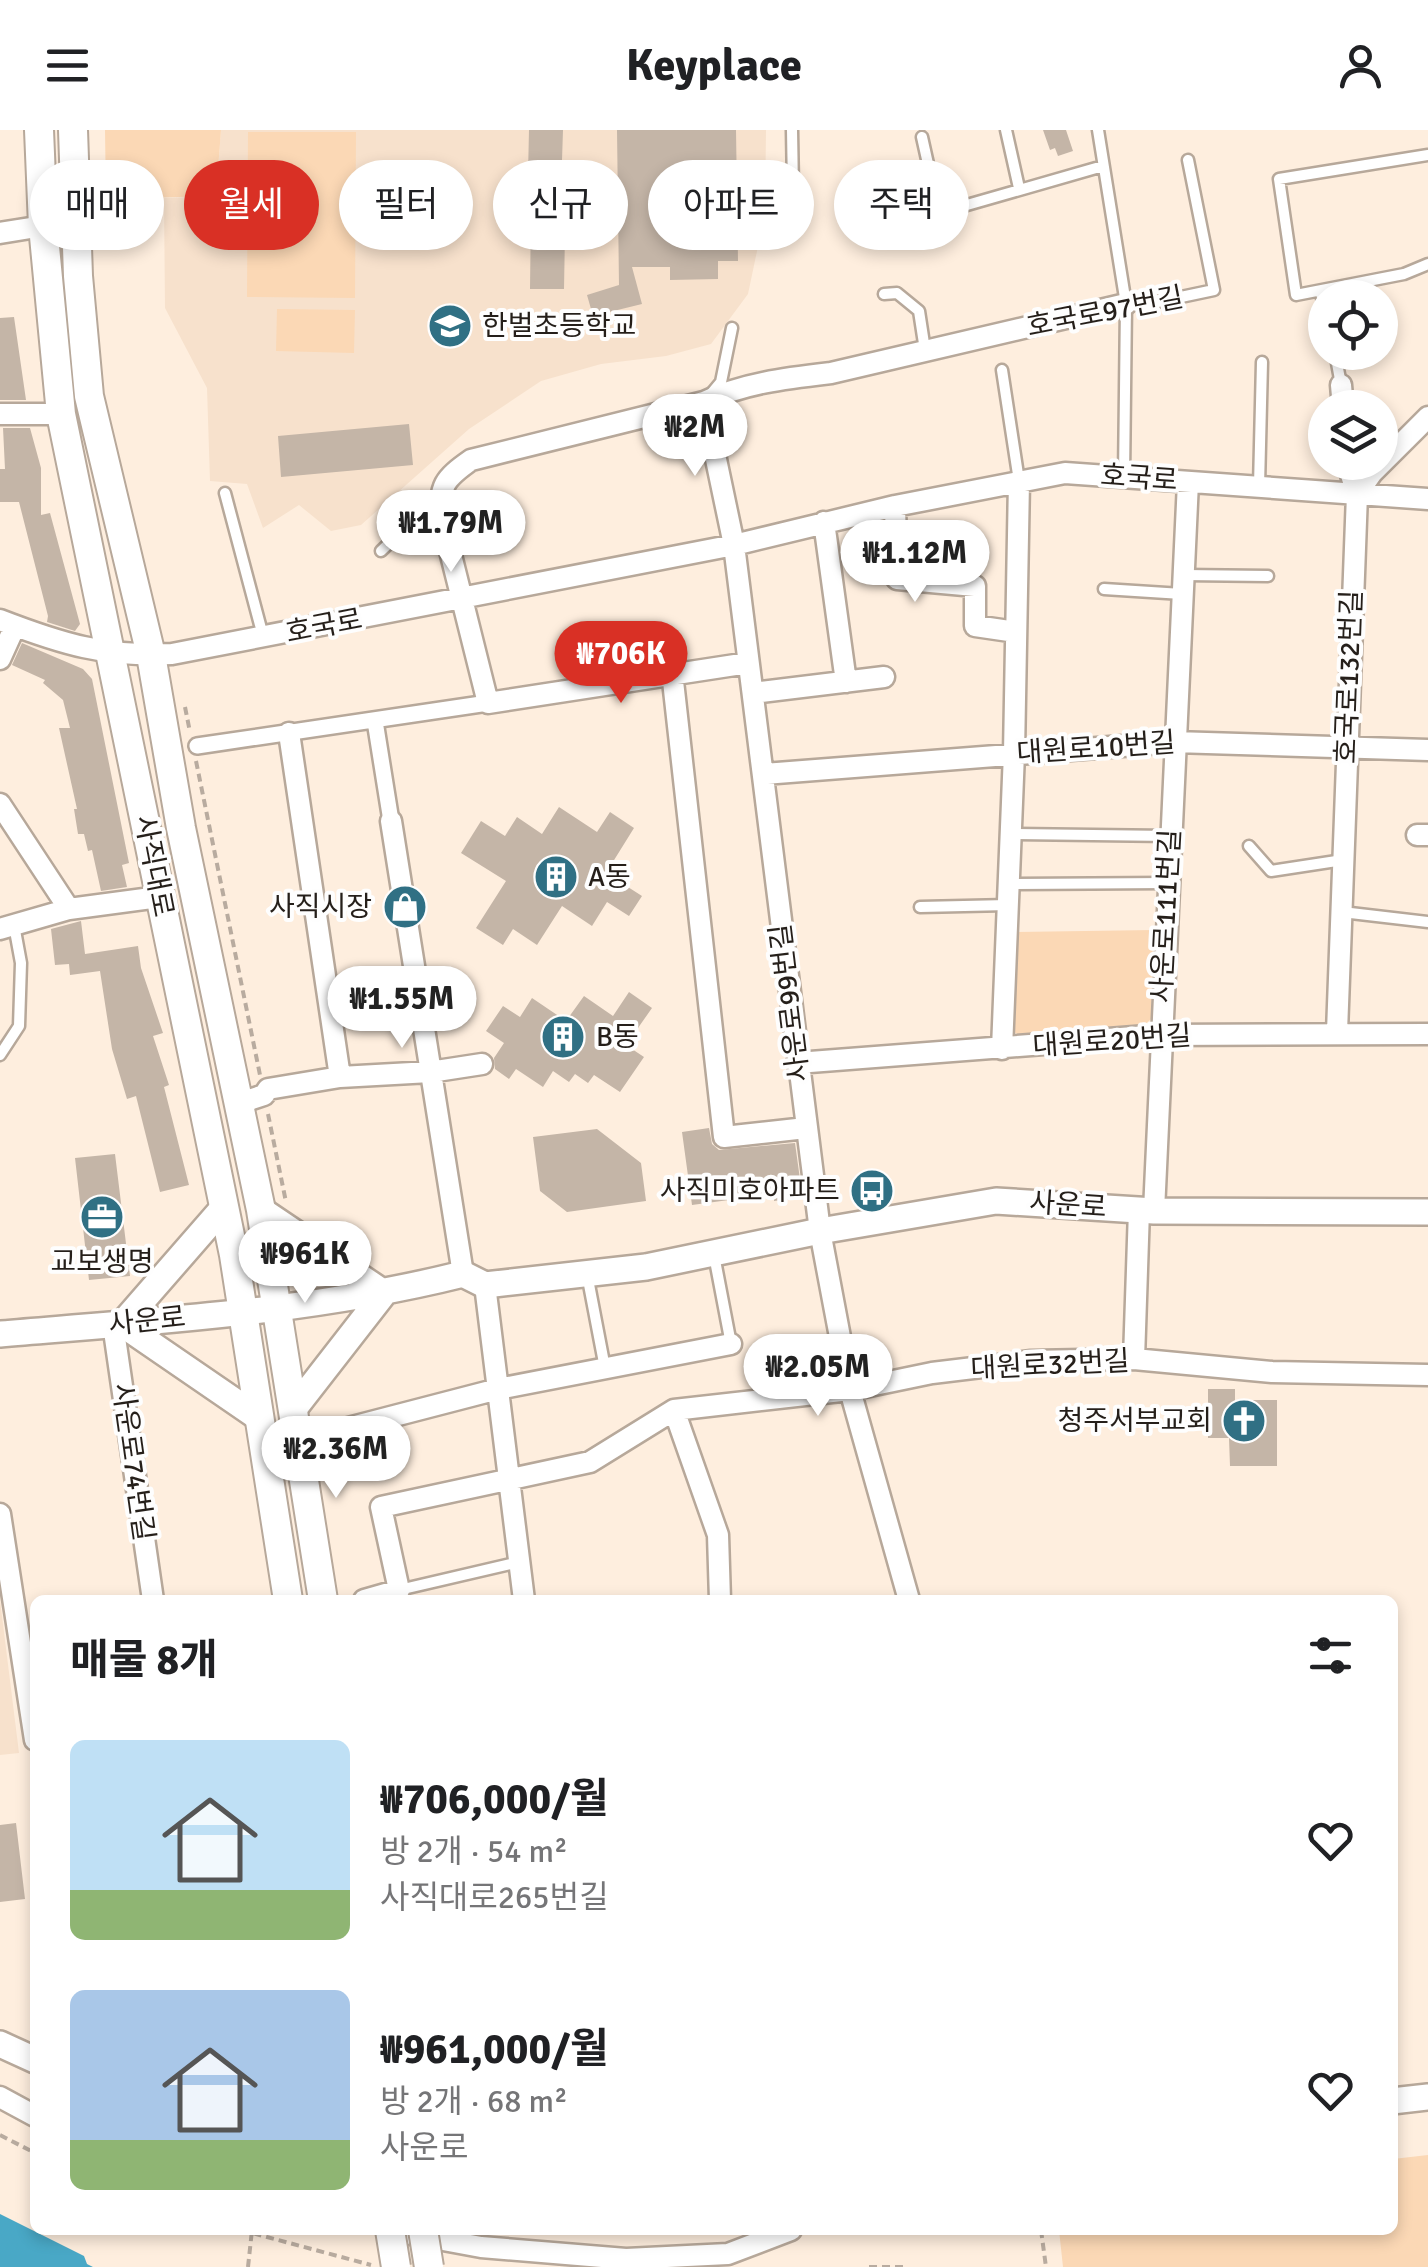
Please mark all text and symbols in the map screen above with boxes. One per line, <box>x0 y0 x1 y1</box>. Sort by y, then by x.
icon: menu <box>40 38 95 93</box>
text: Keyplace <box>626 38 802 93</box>
icon: person <box>1333 38 1388 93</box>
chip: 매매 <box>30 160 164 250</box>
chip: 월세 <box>184 160 319 250</box>
chip: 필터 <box>339 160 473 250</box>
chip: 신규 <box>493 160 628 250</box>
chip: 아파트 <box>648 160 814 250</box>
chip: 주택 <box>834 160 969 250</box>
street label: 호국로97번길 <box>1024 280 1186 344</box>
map controls <box>1308 280 1398 480</box>
button: locate <box>1308 280 1398 370</box>
school or university icon: 한벌초등학교 <box>427 303 473 349</box>
place label: 한벌초등학교 <box>482 309 637 343</box>
button: layers <box>1308 390 1398 480</box>
pin: ₩2M <box>647 394 743 479</box>
text: ₩2M <box>664 407 726 446</box>
street label: 호국로 <box>1099 458 1179 498</box>
pin: ₩1.79M <box>370 490 532 575</box>
text: ₩1.79M <box>399 503 503 542</box>
pin: ₩1.12M <box>834 520 996 605</box>
text: ₩1.12M <box>863 533 967 572</box>
street label: 호국로132번길 <box>1329 589 1369 765</box>
street label: 호국로 <box>283 602 365 650</box>
pin: ₩706K <box>551 621 691 706</box>
text: ₩706K <box>577 634 665 673</box>
street label: 대원로10번길 <box>1015 725 1177 771</box>
street label: 사직대로 <box>127 812 181 920</box>
street label: 사운로111번길 <box>1144 828 1188 1004</box>
building icon: A동 <box>533 854 579 900</box>
place label: A동 <box>588 860 631 894</box>
shop icon: 사직시장 <box>382 884 428 930</box>
place label: 사직시장 <box>269 890 372 924</box>
street label: 사운로99번길 <box>763 922 817 1084</box>
pin: ₩1.55M <box>321 966 483 1051</box>
text: ₩1.55M <box>350 979 454 1018</box>
building icon: B동 <box>540 1014 586 1060</box>
street label: 대원로20번길 <box>1031 1018 1193 1064</box>
place label: B동 <box>596 1020 639 1054</box>
bus stop icon: 사직미호아파트 <box>849 1168 895 1214</box>
place label: 사직미호아파트 <box>660 1174 840 1208</box>
street label: 사운로 <box>1028 1185 1108 1225</box>
office icon: 교보생명 <box>79 1194 125 1240</box>
pin: ₩961K <box>235 1221 375 1306</box>
text: ₩961K <box>261 1234 349 1273</box>
place label: 교보생명 <box>50 1245 154 1279</box>
street label: 사운로 <box>107 1300 187 1342</box>
pin: ₩2.05M <box>737 1334 899 1419</box>
street label: 대원로32번길 <box>970 1344 1130 1386</box>
text: ₩2.05M <box>766 1347 870 1386</box>
street label: 사운로74번길 <box>105 1381 161 1543</box>
church icon: 청주서부교회 <box>1221 1398 1267 1444</box>
place label: 청주서부교회 <box>1057 1404 1212 1438</box>
pin: ₩2.36M <box>255 1416 417 1501</box>
text: ₩2.36M <box>284 1429 388 1468</box>
icon: filters <box>1303 1628 1358 1683</box>
text: 매물 8개 <box>70 1635 218 1686</box>
text: ₩706,000/월 <box>380 1774 609 1825</box>
icon: home <box>150 1780 270 1900</box>
icon: heart <box>1303 1813 1358 1868</box>
text: 방 2개 · 54 m² <box>380 1832 568 1871</box>
text: 사직대로265번길 <box>380 1878 608 1917</box>
text: ₩961,000/월 <box>380 2024 609 2075</box>
icon: home <box>150 2030 270 2150</box>
icon: heart <box>1303 2063 1358 2118</box>
text: 방 2개 · 68 m² <box>380 2082 568 2121</box>
text: 사운로 <box>380 2128 468 2167</box>

